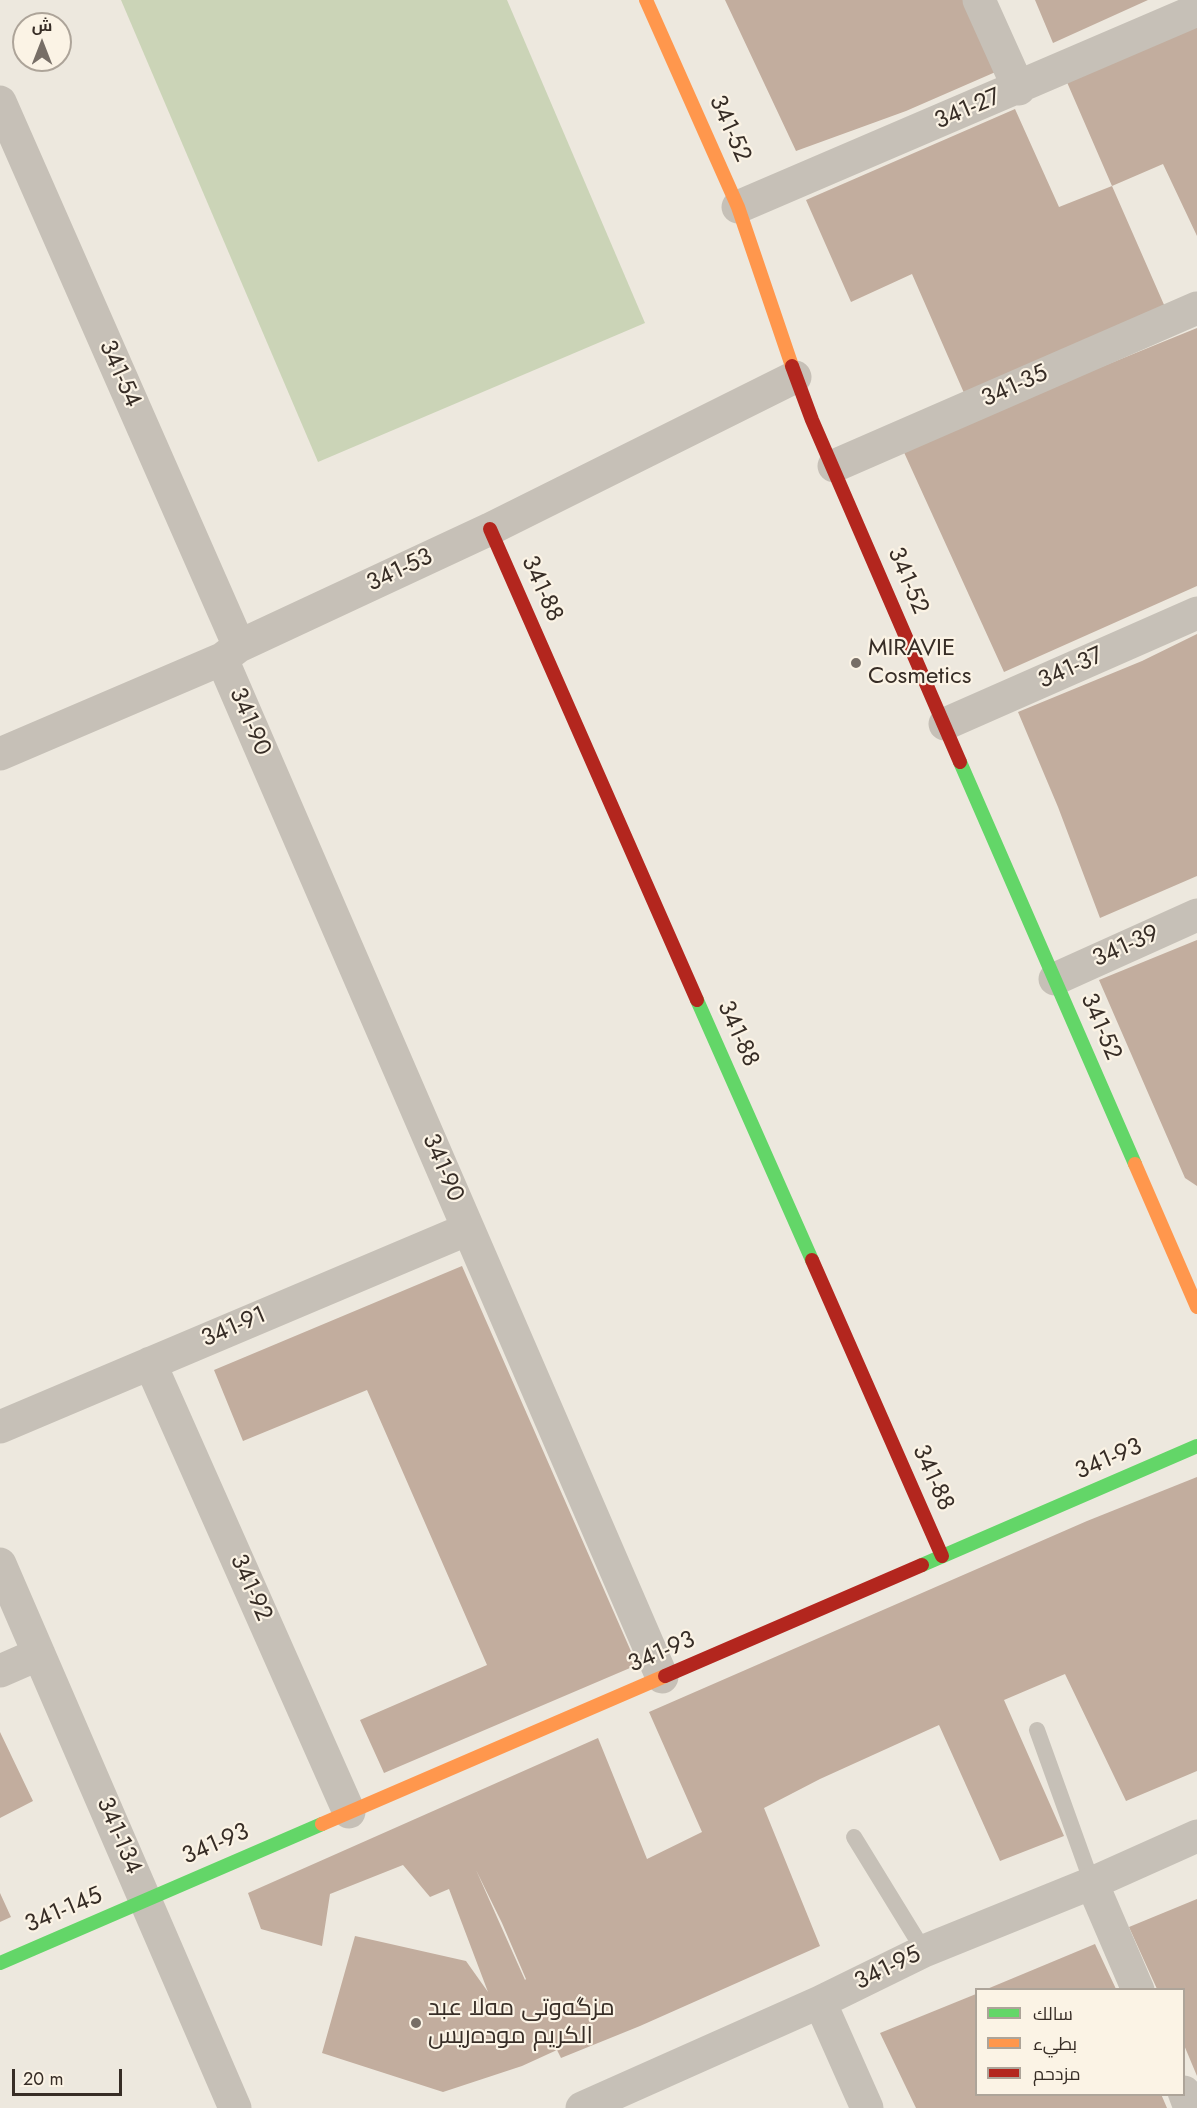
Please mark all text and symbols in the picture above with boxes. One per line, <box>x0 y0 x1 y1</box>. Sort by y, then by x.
north arrow <box>12 12 72 72</box>
text: ش <box>32 14 52 37</box>
street label: 341-27 <box>931 83 1005 137</box>
street label: 341-52 <box>702 91 756 167</box>
street label: 341-54 <box>92 336 146 412</box>
street label: 341-35 <box>977 360 1053 414</box>
street label: 341-53 <box>362 543 438 599</box>
street label: 341-52 <box>880 543 934 619</box>
street label: 341-88 <box>514 552 568 626</box>
place label: MIRAVIE Cosmetics <box>868 635 971 691</box>
street label: 341-37 <box>1034 642 1108 696</box>
marker: MIRAVIE Cosmetics <box>849 656 863 670</box>
street label: 341-90 <box>222 684 276 760</box>
street label: 341-39 <box>1088 920 1164 974</box>
street label: 341-52 <box>1073 989 1127 1065</box>
street label: 341-88 <box>710 997 764 1071</box>
street label: 341-90 <box>415 1130 469 1206</box>
street label: 341-91 <box>197 1302 271 1354</box>
street label: 341-93 <box>1071 1433 1147 1487</box>
street label: 341-88 <box>905 1441 959 1515</box>
street label: 341-92 <box>223 1550 277 1626</box>
street label: 341-93 <box>624 1626 700 1680</box>
street label: 341-134 <box>89 1793 147 1879</box>
street label: 341-93 <box>178 1818 254 1872</box>
street label: 341-145 <box>21 1882 107 1940</box>
street label: 341-95 <box>850 1941 926 1997</box>
legend <box>975 1988 1185 2096</box>
place label: مزگه‌وتی مه‌لا عبد الكريم موده‌ریس <box>428 1995 615 2051</box>
text: سالك <box>1033 2001 1073 2027</box>
marker: مزگه‌وتی مه‌لا عبد الكريم موده‌ریس <box>409 2016 423 2030</box>
text: بطيء <box>1033 2031 1077 2057</box>
scale bar <box>15 2057 124 2095</box>
text: مزدحم <box>1033 2061 1081 2087</box>
text: 20 m <box>23 2066 63 2092</box>

